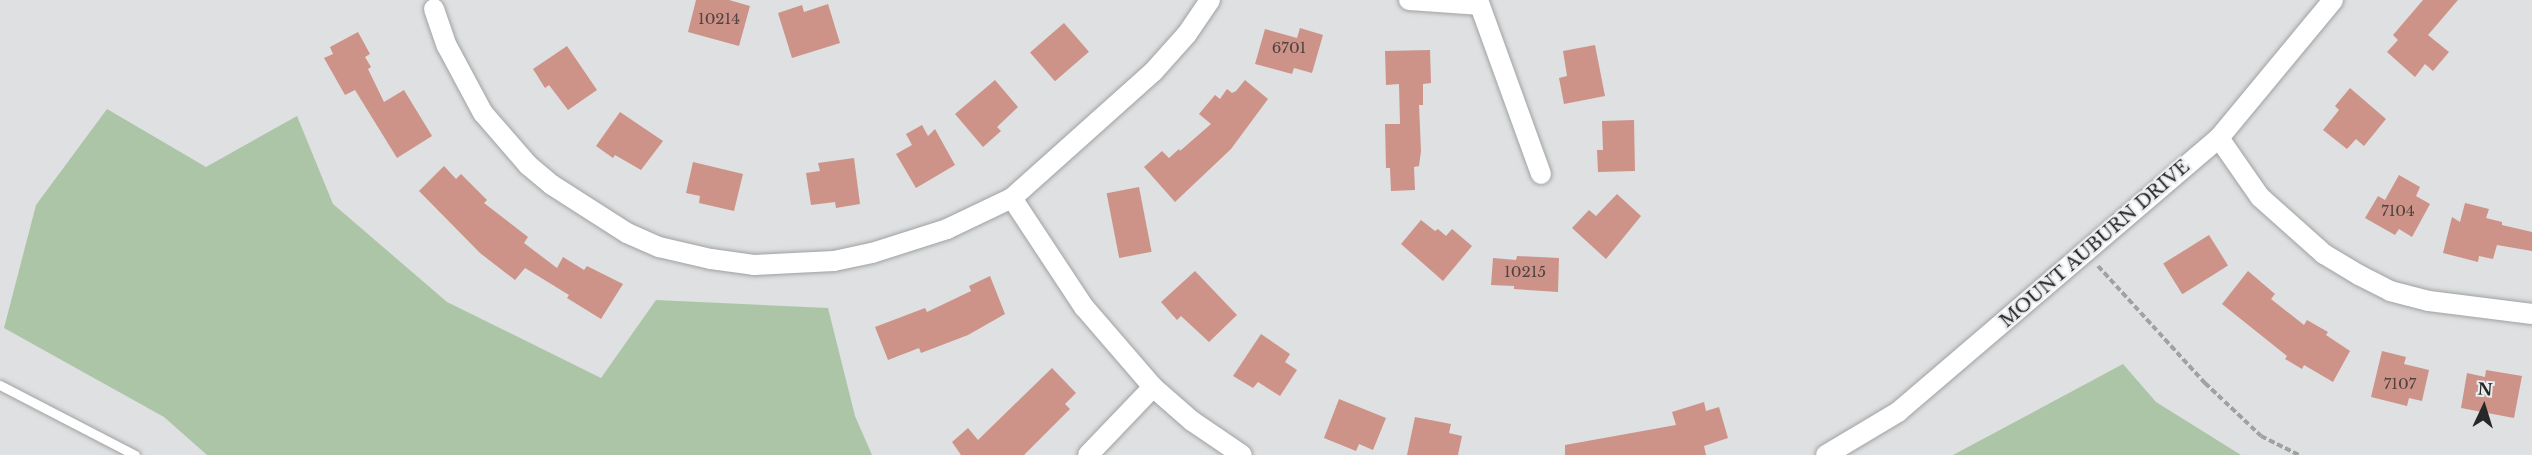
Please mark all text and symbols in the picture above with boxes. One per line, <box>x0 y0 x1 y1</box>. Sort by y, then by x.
house number: 10214 <box>698 10 740 28</box>
house number: 6701 <box>1272 39 1306 57</box>
street label: MOUNT AUBURN DRIVE <box>1995 155 2195 333</box>
house number: 7104 <box>2381 202 2415 220</box>
house number: 10215 <box>1504 263 1546 281</box>
house number: 7107 <box>2384 375 2416 393</box>
north arrow <box>2454 377 2514 437</box>
text: N <box>2477 379 2493 400</box>

